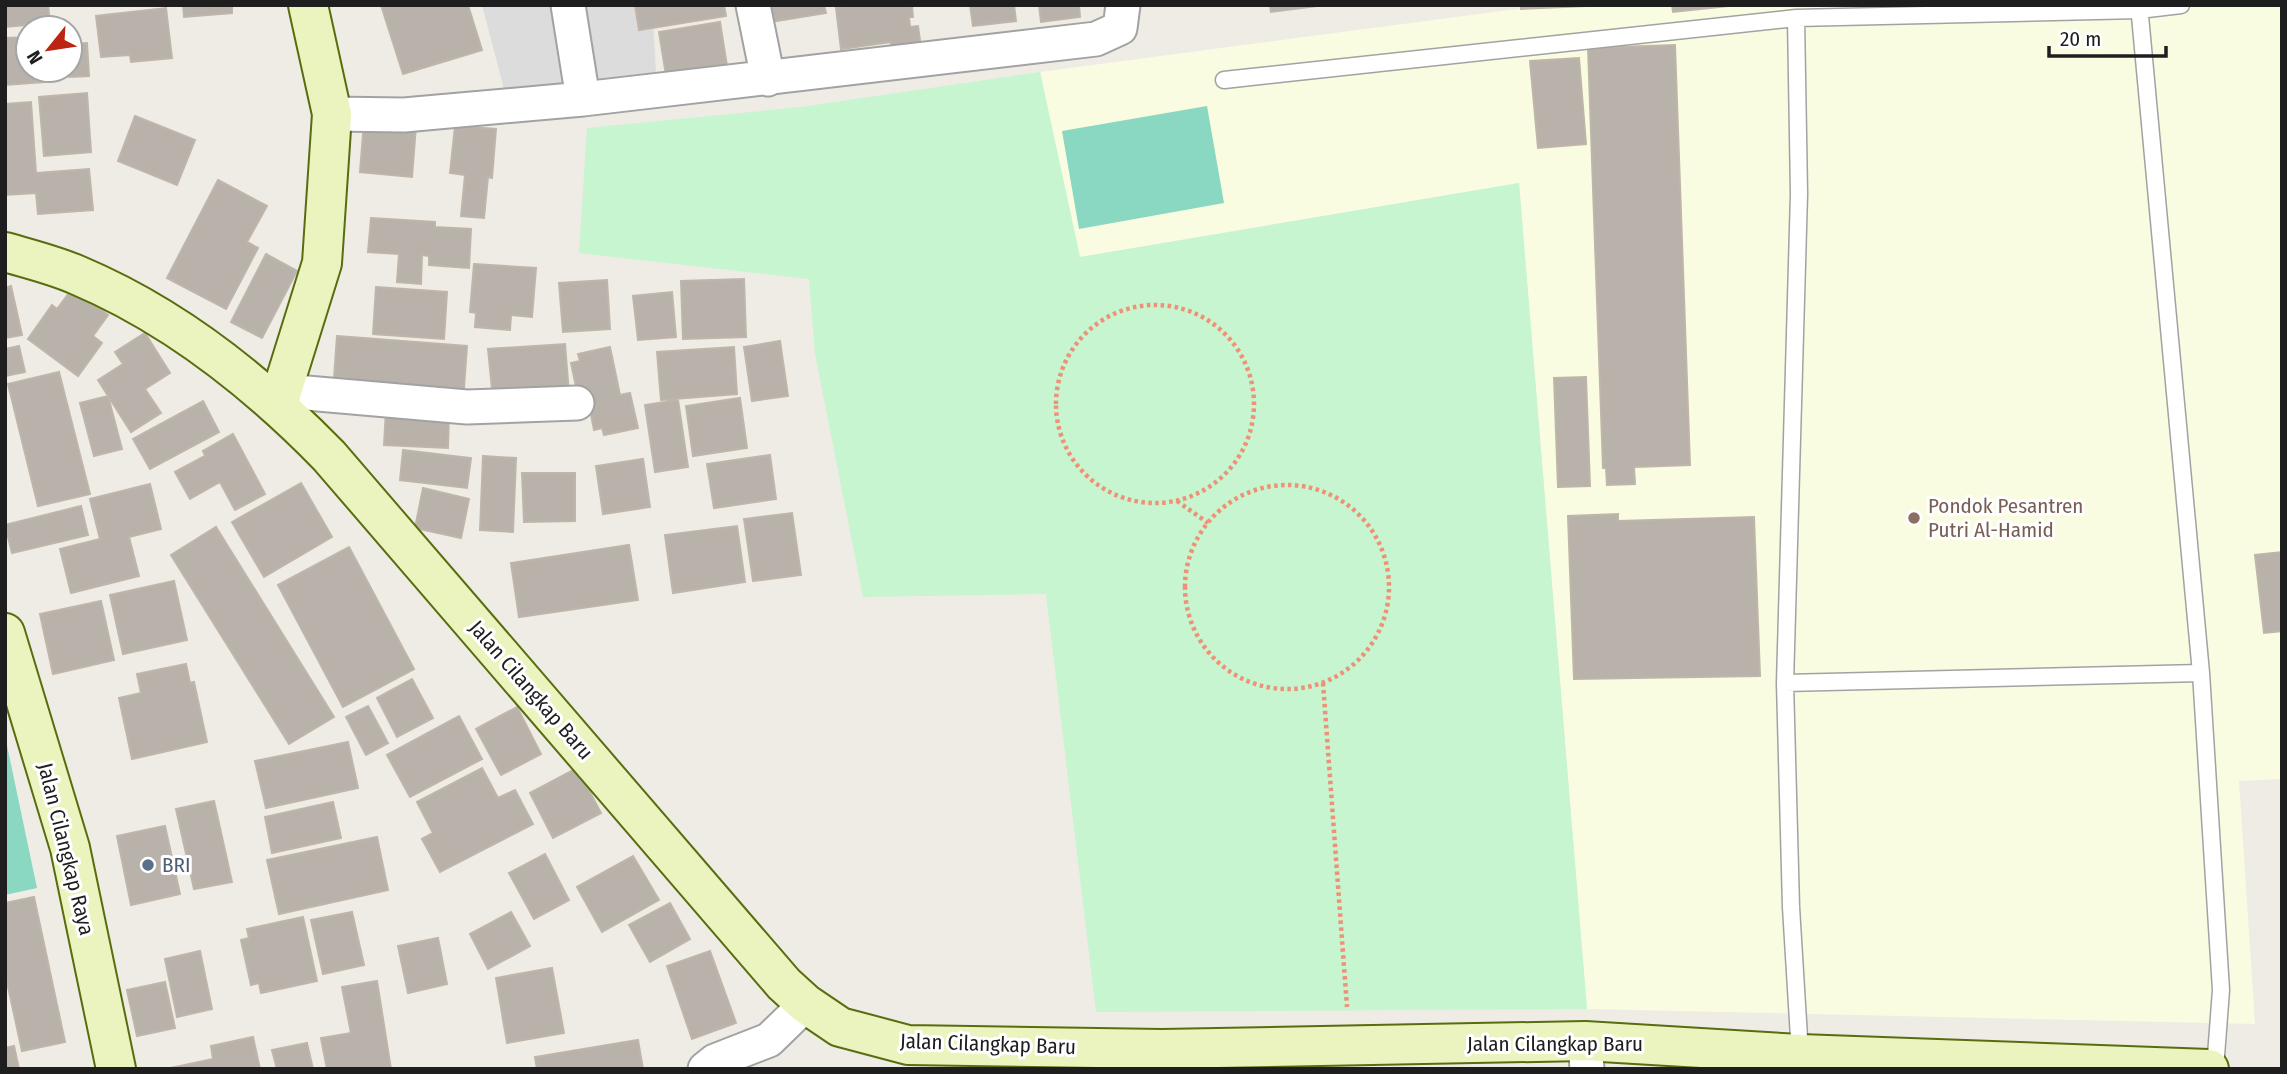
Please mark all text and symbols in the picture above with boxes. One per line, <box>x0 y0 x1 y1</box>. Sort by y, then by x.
north arrow <box>14 14 84 84</box>
scale bar <box>2049 14 2166 58</box>
text: 20 m <box>2060 26 2101 52</box>
text: N <box>22 47 48 68</box>
place label: Pondok Pesantren Putri Al-Hamid <box>1928 493 2083 543</box>
marker: Pondok Pesantren Putri Al-Hamid <box>1906 510 1922 526</box>
street label: Jalan Cilangkap Baru <box>463 615 599 765</box>
street label: Jalan Cilangkap Raya <box>32 760 100 938</box>
place label: BRI <box>162 852 190 878</box>
marker: BRI <box>140 857 156 873</box>
street label: Jalan Cilangkap Baru <box>900 1028 1076 1060</box>
street label: Jalan Cilangkap Baru <box>1467 1031 1643 1057</box>

